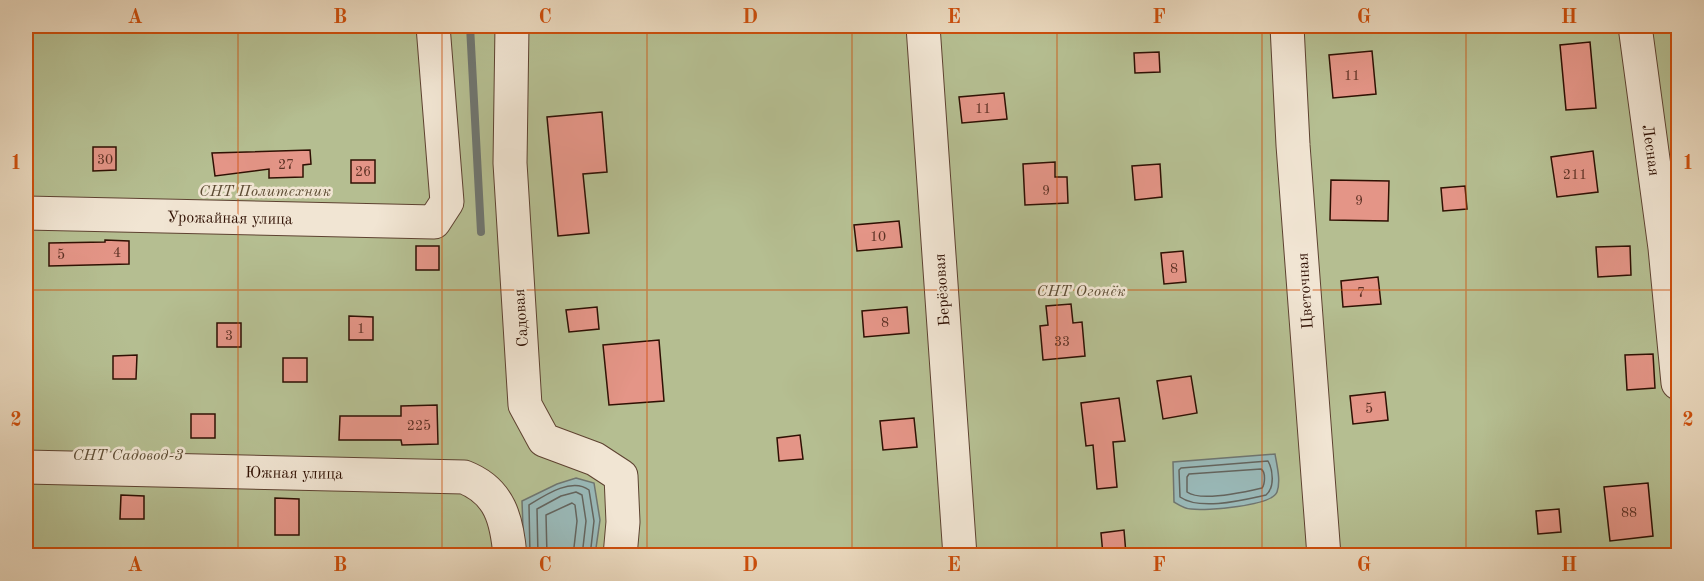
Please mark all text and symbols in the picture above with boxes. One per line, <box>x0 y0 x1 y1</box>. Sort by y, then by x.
text: A <box>127 8 143 28</box>
text: B <box>333 8 347 28</box>
text: C <box>538 8 552 28</box>
text: D <box>742 8 758 28</box>
text: E <box>947 8 961 28</box>
text: F <box>1152 8 1166 28</box>
text: G <box>1357 8 1371 28</box>
text: H <box>1561 8 1577 28</box>
house number: 11 <box>1344 69 1360 83</box>
house number: 11 <box>975 102 991 116</box>
street label: Лесная <box>1638 124 1662 177</box>
house number: 30 <box>97 153 113 167</box>
text: 1 <box>10 154 22 174</box>
text: 1 <box>1682 154 1694 174</box>
house number: 27 <box>278 158 294 172</box>
house number: 26 <box>355 165 371 179</box>
house number: 211 <box>1563 168 1587 182</box>
park label: СНТ Политехник <box>199 184 331 200</box>
house number: 9 <box>1042 184 1050 198</box>
house number: 9 <box>1355 194 1363 208</box>
street label: Урожайная улица <box>167 210 293 228</box>
house number: 10 <box>870 230 886 244</box>
house number: 4 <box>113 246 121 260</box>
house number: 5 <box>57 248 65 262</box>
street label: Цветочная <box>1295 252 1317 329</box>
street label: Берёзовая <box>932 253 954 327</box>
house number: 8 <box>1170 262 1178 276</box>
park label: СНТ Огонёк <box>1037 284 1126 300</box>
house number: 7 <box>1357 286 1365 300</box>
street label: Садовая <box>512 288 532 348</box>
house number: 8 <box>881 316 889 330</box>
house number: 1 <box>357 322 365 336</box>
house number: 3 <box>225 329 233 343</box>
house number: 33 <box>1054 335 1070 349</box>
house number: 5 <box>1365 402 1373 416</box>
text: 2 <box>10 411 22 431</box>
text: 2 <box>1682 411 1694 431</box>
house number: 225 <box>407 419 431 433</box>
park label: СНТ Садовод-3 <box>73 448 183 464</box>
street label: Южная улица <box>245 465 343 483</box>
house number: 88 <box>1621 506 1637 520</box>
text: A <box>127 556 143 576</box>
text: B <box>333 556 347 576</box>
text: C <box>538 556 552 576</box>
text: D <box>742 556 758 576</box>
text: E <box>947 556 961 576</box>
text: F <box>1152 556 1166 576</box>
text: G <box>1357 556 1371 576</box>
text: H <box>1561 556 1577 576</box>

